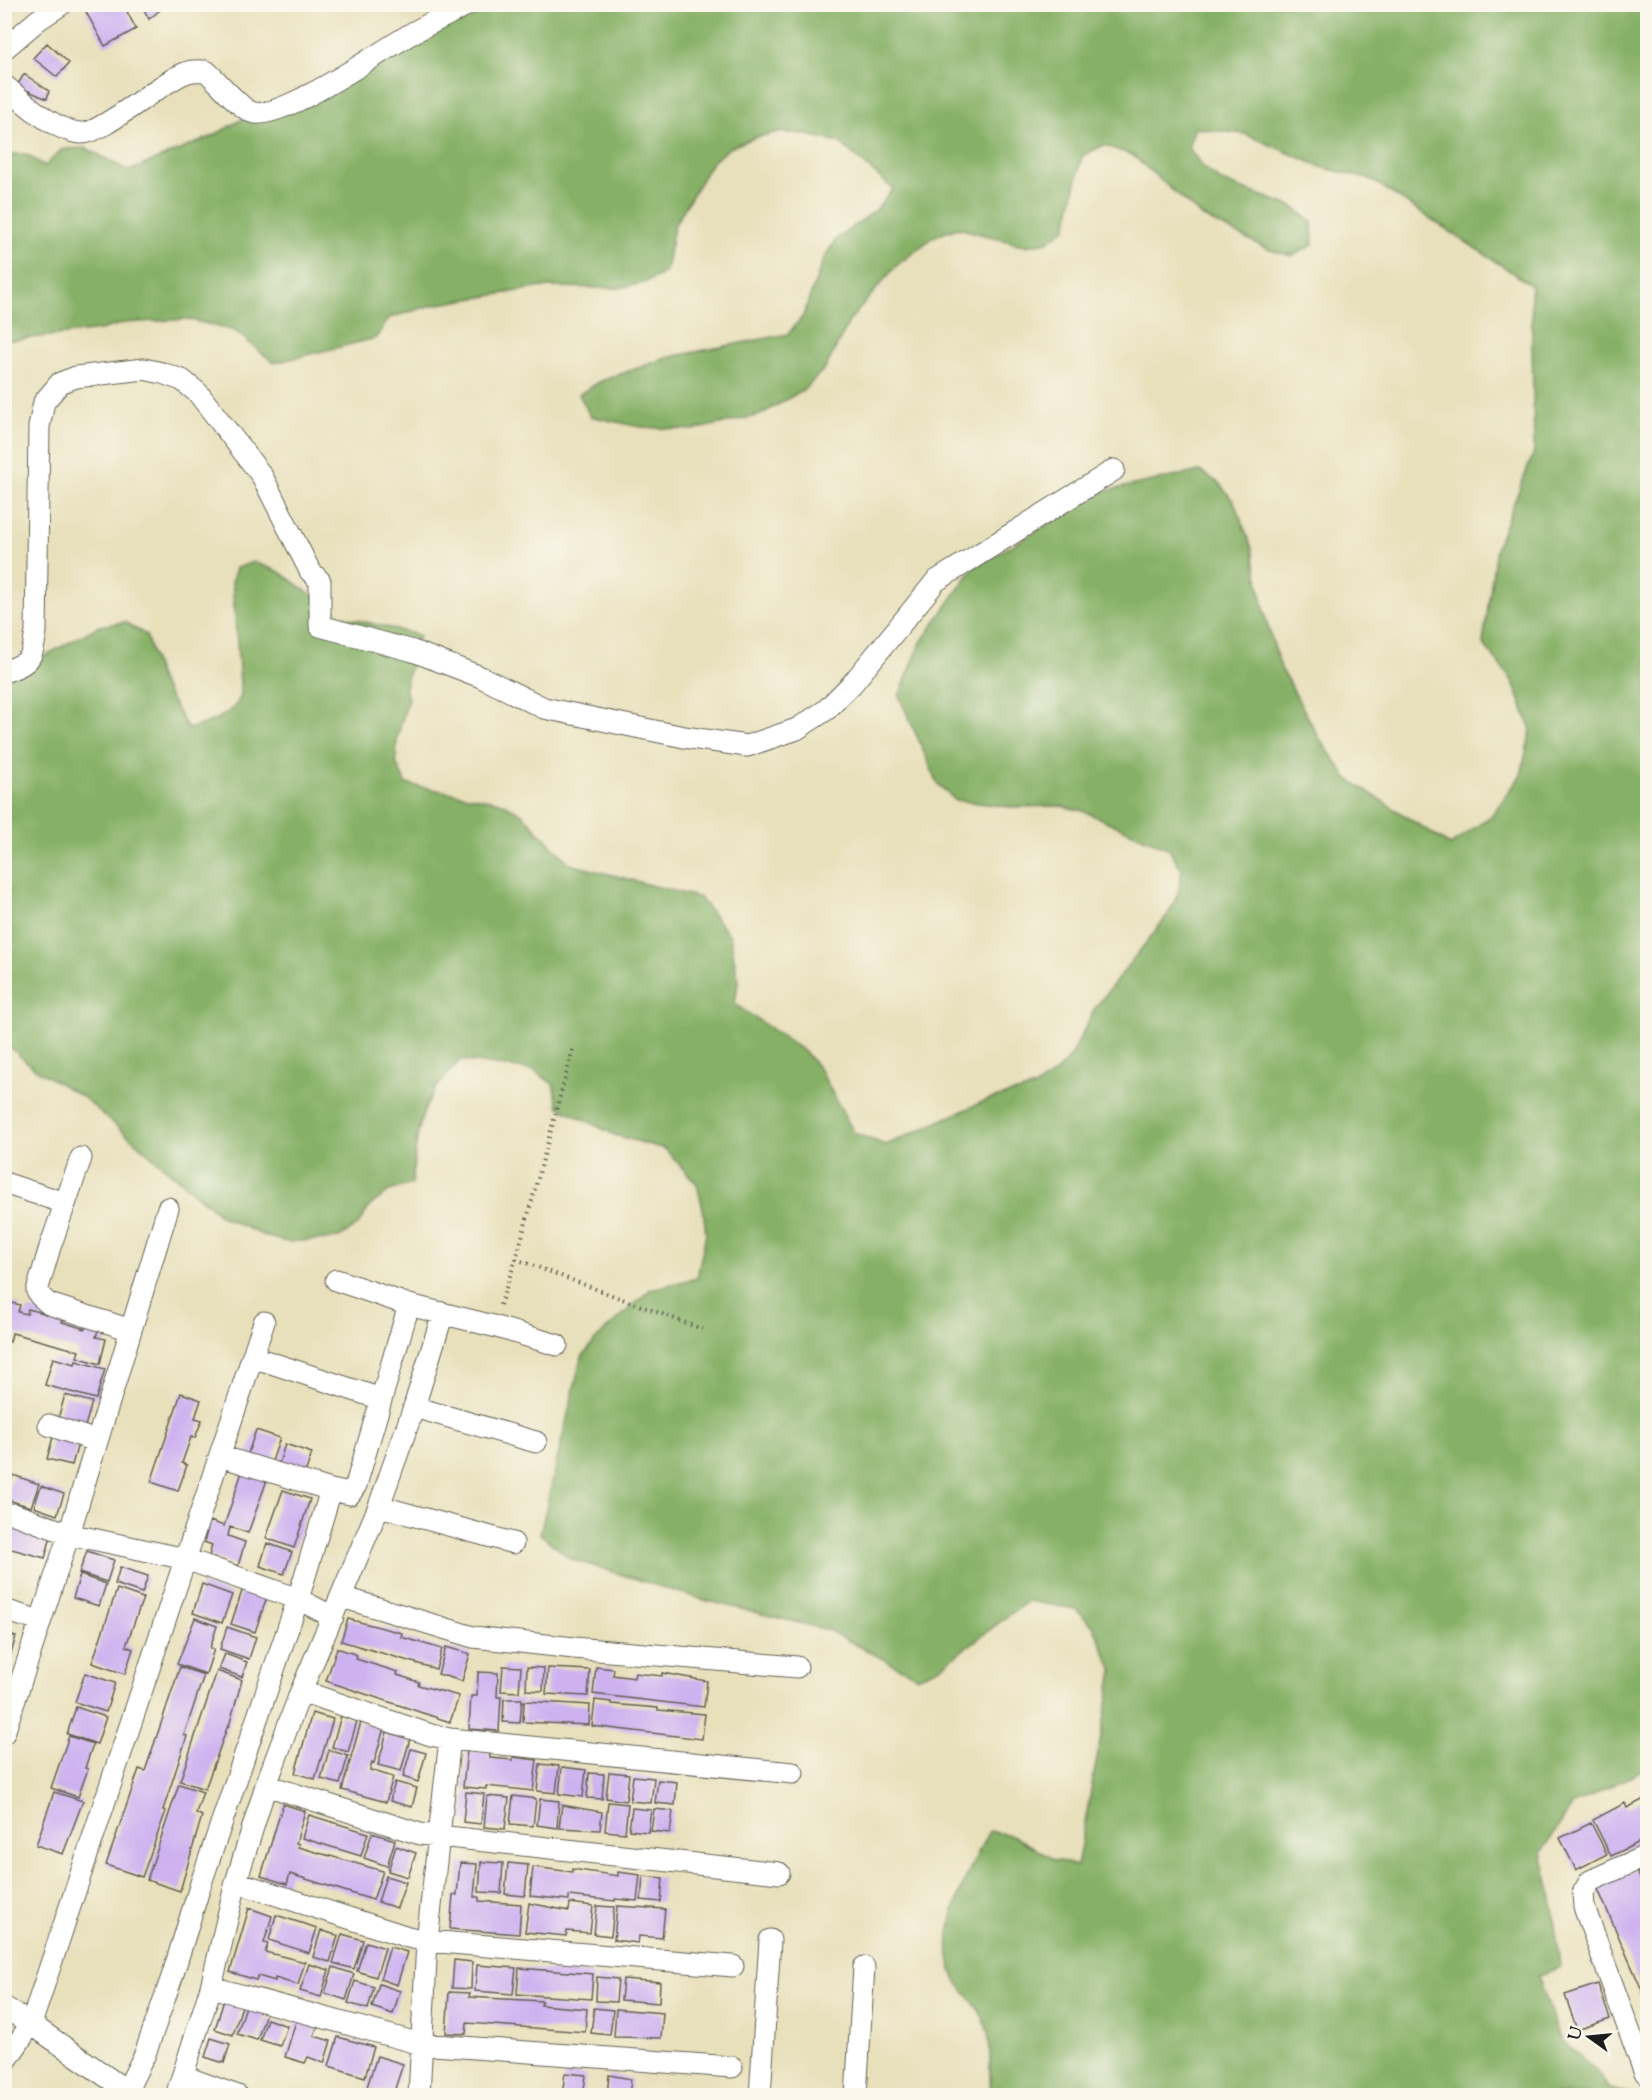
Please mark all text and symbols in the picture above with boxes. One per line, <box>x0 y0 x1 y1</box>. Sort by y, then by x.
north arrow <box>1559 2007 1619 2067</box>
text: U <box>1564 2024 1590 2043</box>

